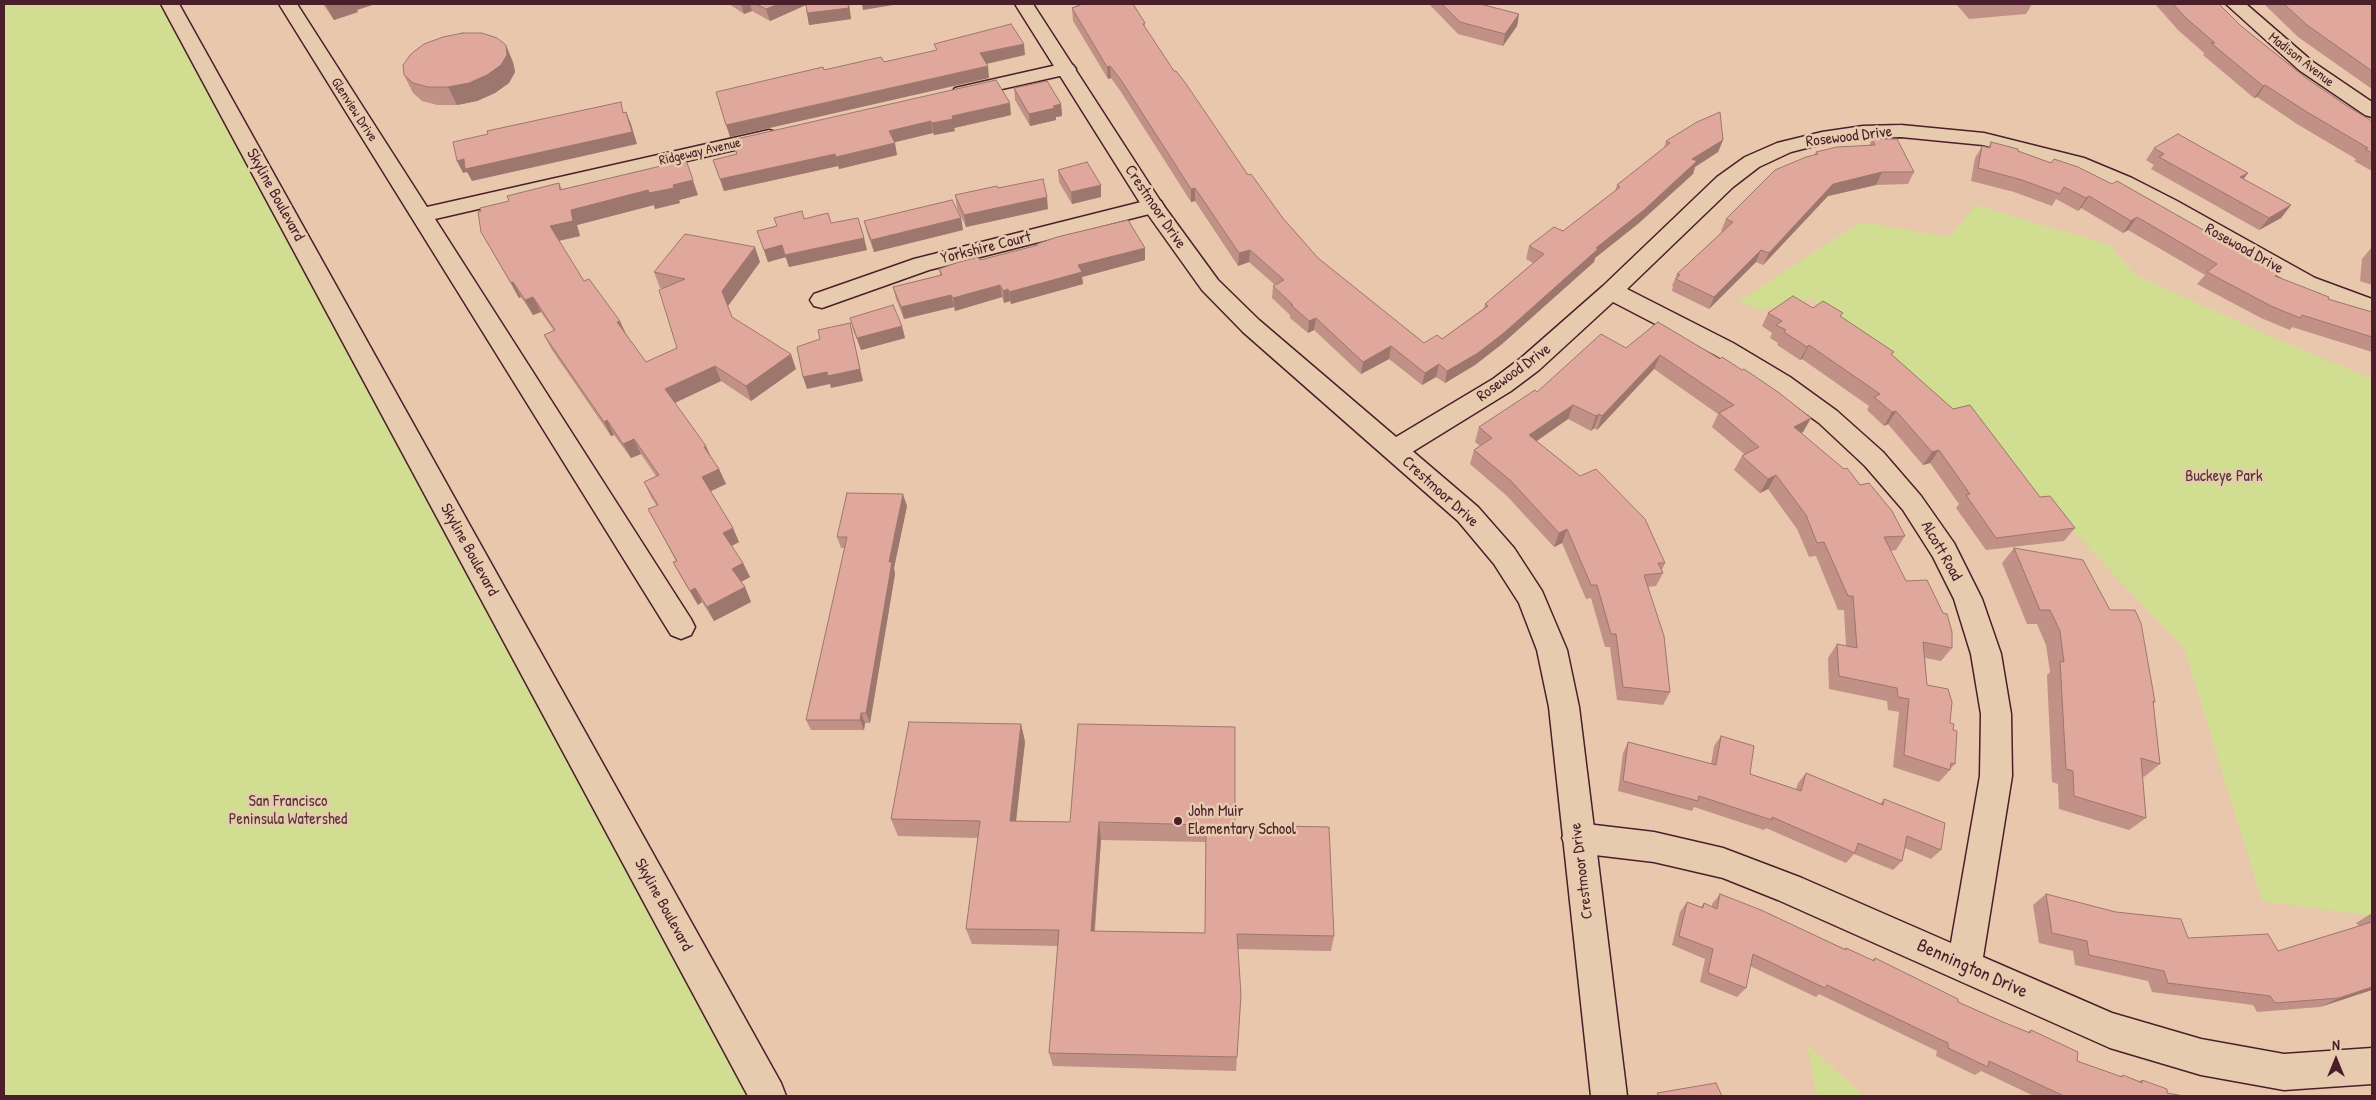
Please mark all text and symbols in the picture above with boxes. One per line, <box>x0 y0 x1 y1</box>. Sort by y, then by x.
street label: Madison Avenue <box>2265 29 2337 91</box>
street label: Glenview Drive <box>327 75 381 145</box>
street label: Rosewood Drive <box>1805 122 1893 152</box>
street label: Ridgeway Avenue <box>657 134 743 170</box>
street label: Skyline Boulevard <box>242 146 308 244</box>
street label: Crestmoor Drive <box>1120 162 1190 252</box>
street label: Rosewood Drive <box>2201 220 2287 278</box>
street label: Yorkshire Court <box>939 228 1033 268</box>
street label: Rosewood Drive <box>1473 340 1555 406</box>
street label: Crestmoor Drive <box>1398 453 1482 531</box>
park label: Buckeye Park <box>2185 467 2263 487</box>
street label: Skyline Boulevard <box>436 501 502 599</box>
street label: Alcott Road <box>1916 518 1966 584</box>
park label: San Francisco Peninsula Watershed <box>229 792 347 830</box>
place label: John Muir Elementary School <box>1188 802 1296 840</box>
marker: John Muir Elementary School <box>1172 815 1184 827</box>
street label: Crestmoor Drive <box>1567 822 1597 920</box>
street label: Skyline Boulevard <box>630 856 696 954</box>
street label: Bennington Drive <box>1913 934 2031 1004</box>
north arrow <box>2311 1035 2361 1085</box>
text: N <box>2332 1035 2340 1054</box>

